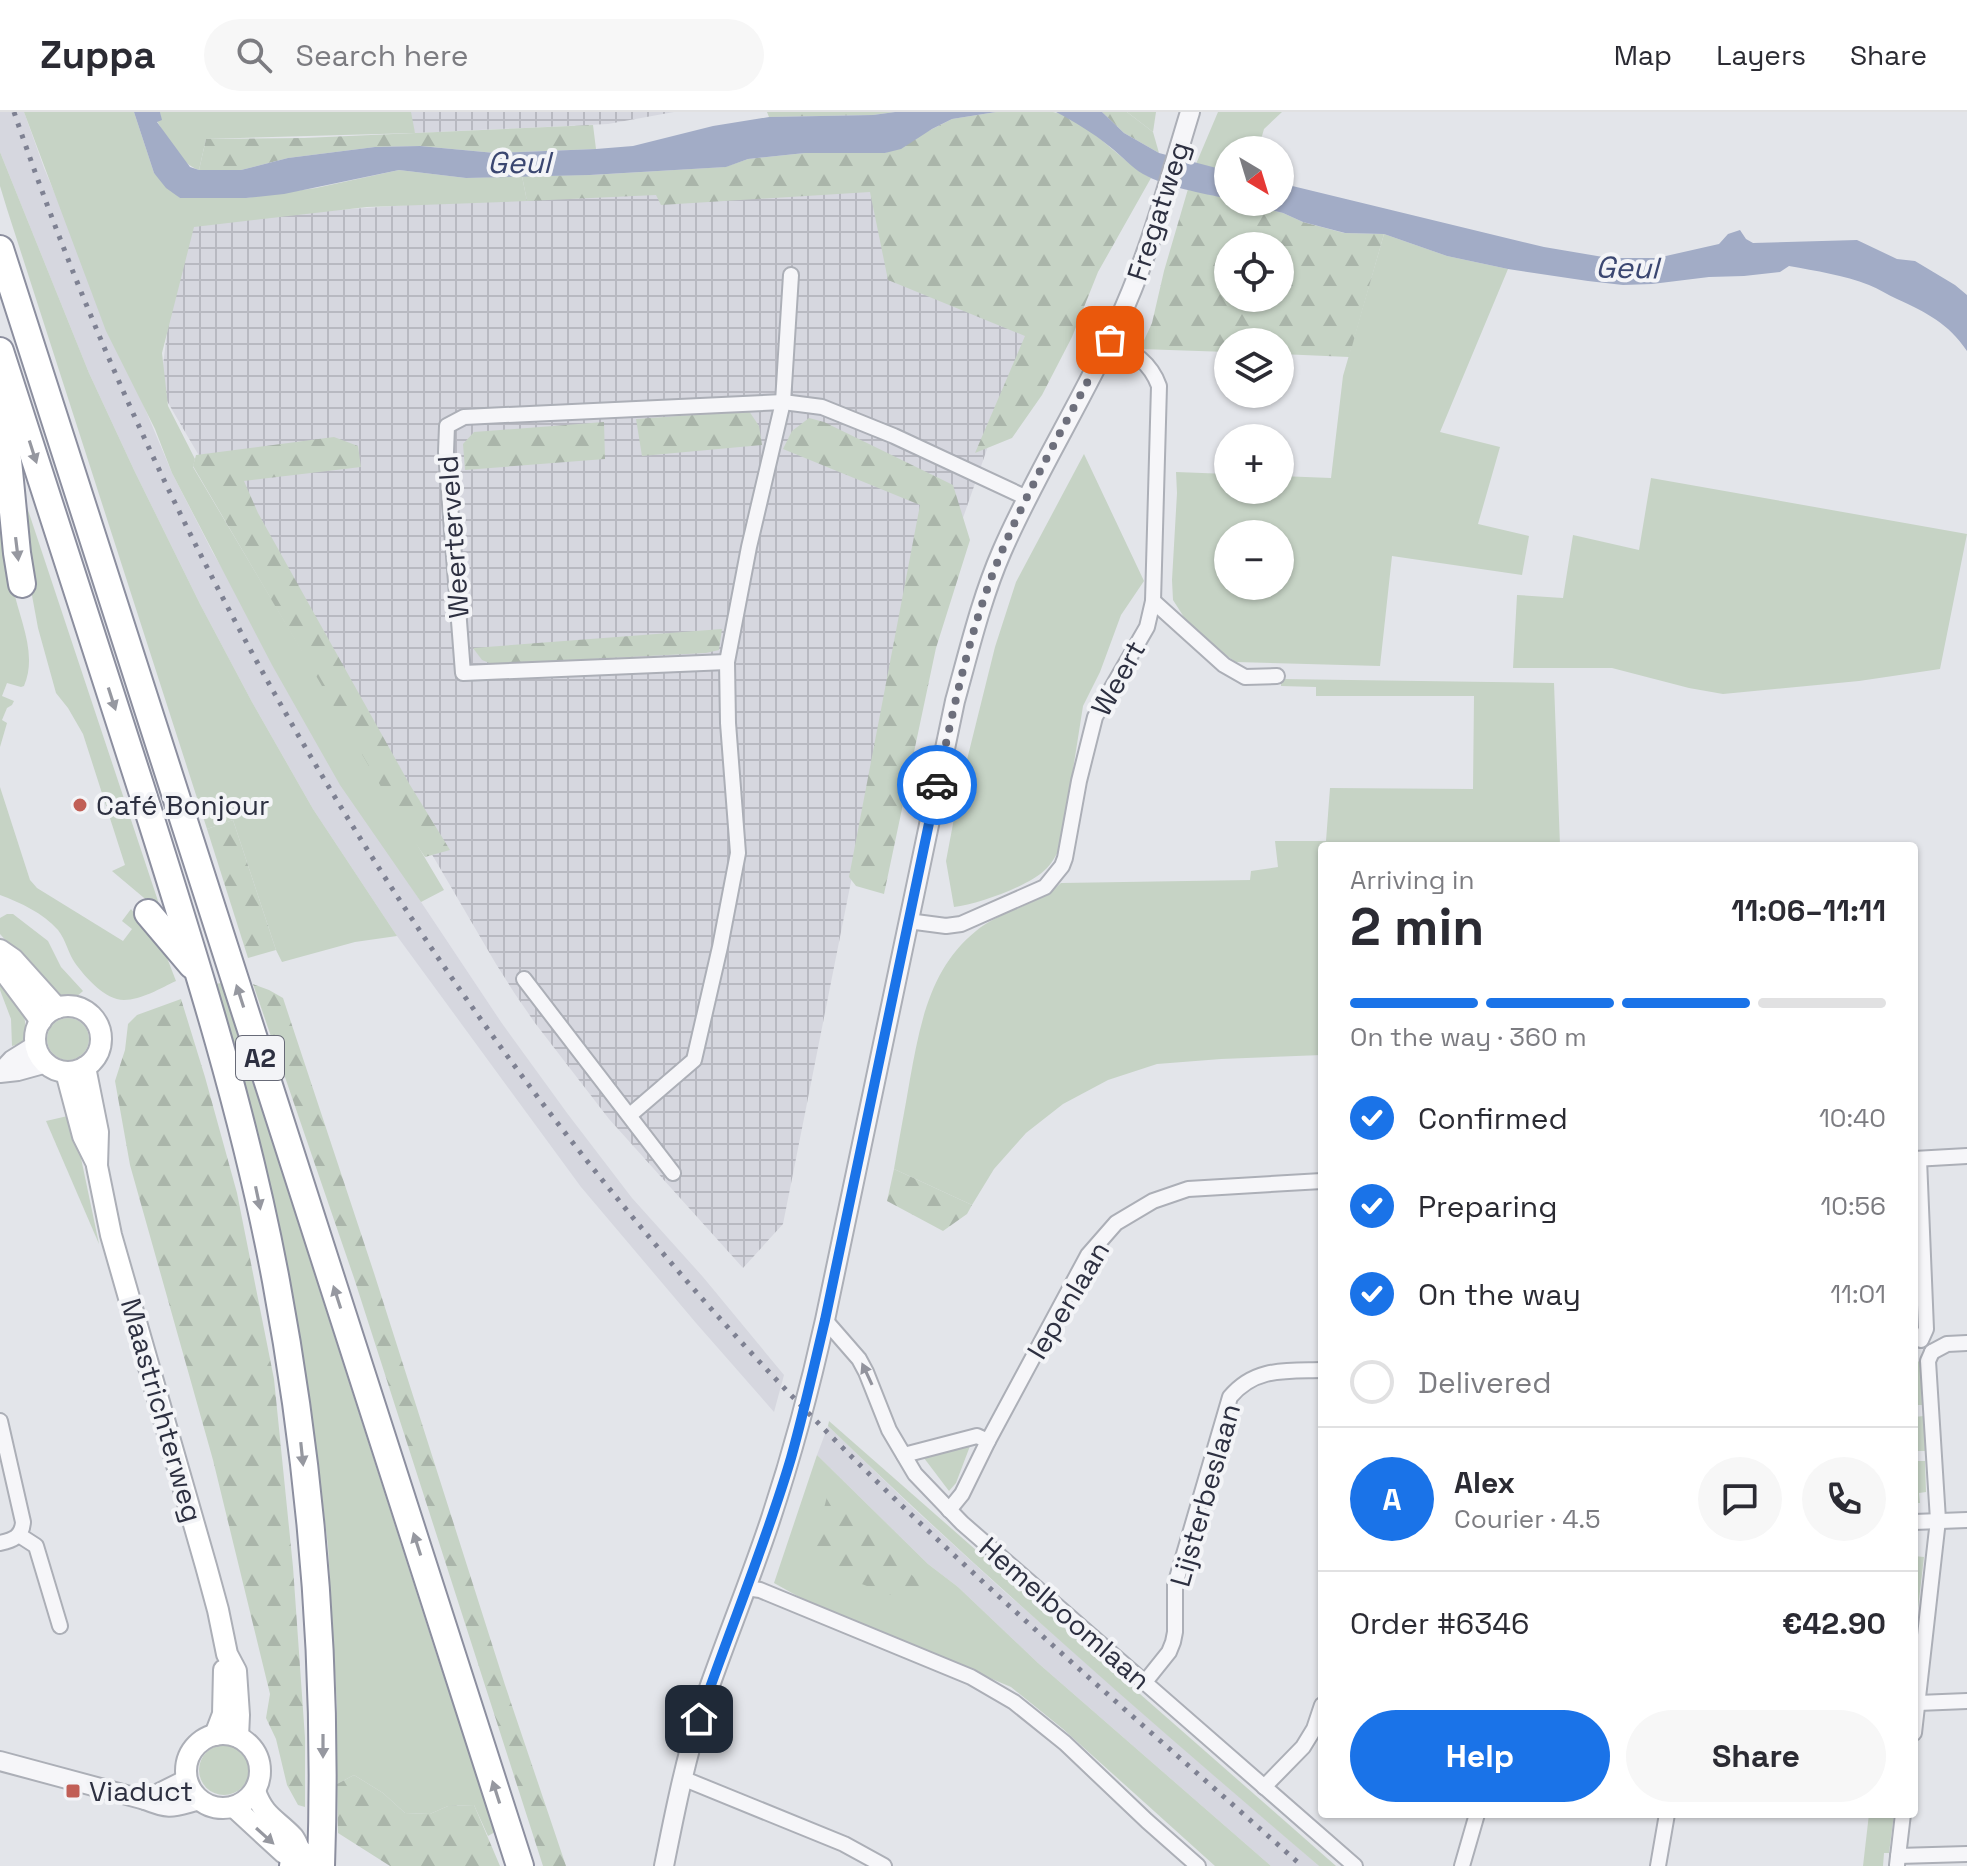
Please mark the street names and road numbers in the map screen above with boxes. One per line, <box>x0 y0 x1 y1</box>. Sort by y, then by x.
street label: Fregatweg <box>1119 137 1197 285</box>
street label: Weerterveld <box>429 454 477 620</box>
street label: Weert <box>1083 634 1153 722</box>
road number: A2 <box>236 1036 284 1080</box>
street label: Iepenlaan <box>1019 1234 1117 1366</box>
street label: Maastrichterweg <box>113 1294 211 1526</box>
street label: Lijsterbeslaan <box>1162 1399 1248 1591</box>
street label: Hemelboomlaan <box>972 1529 1158 1697</box>

